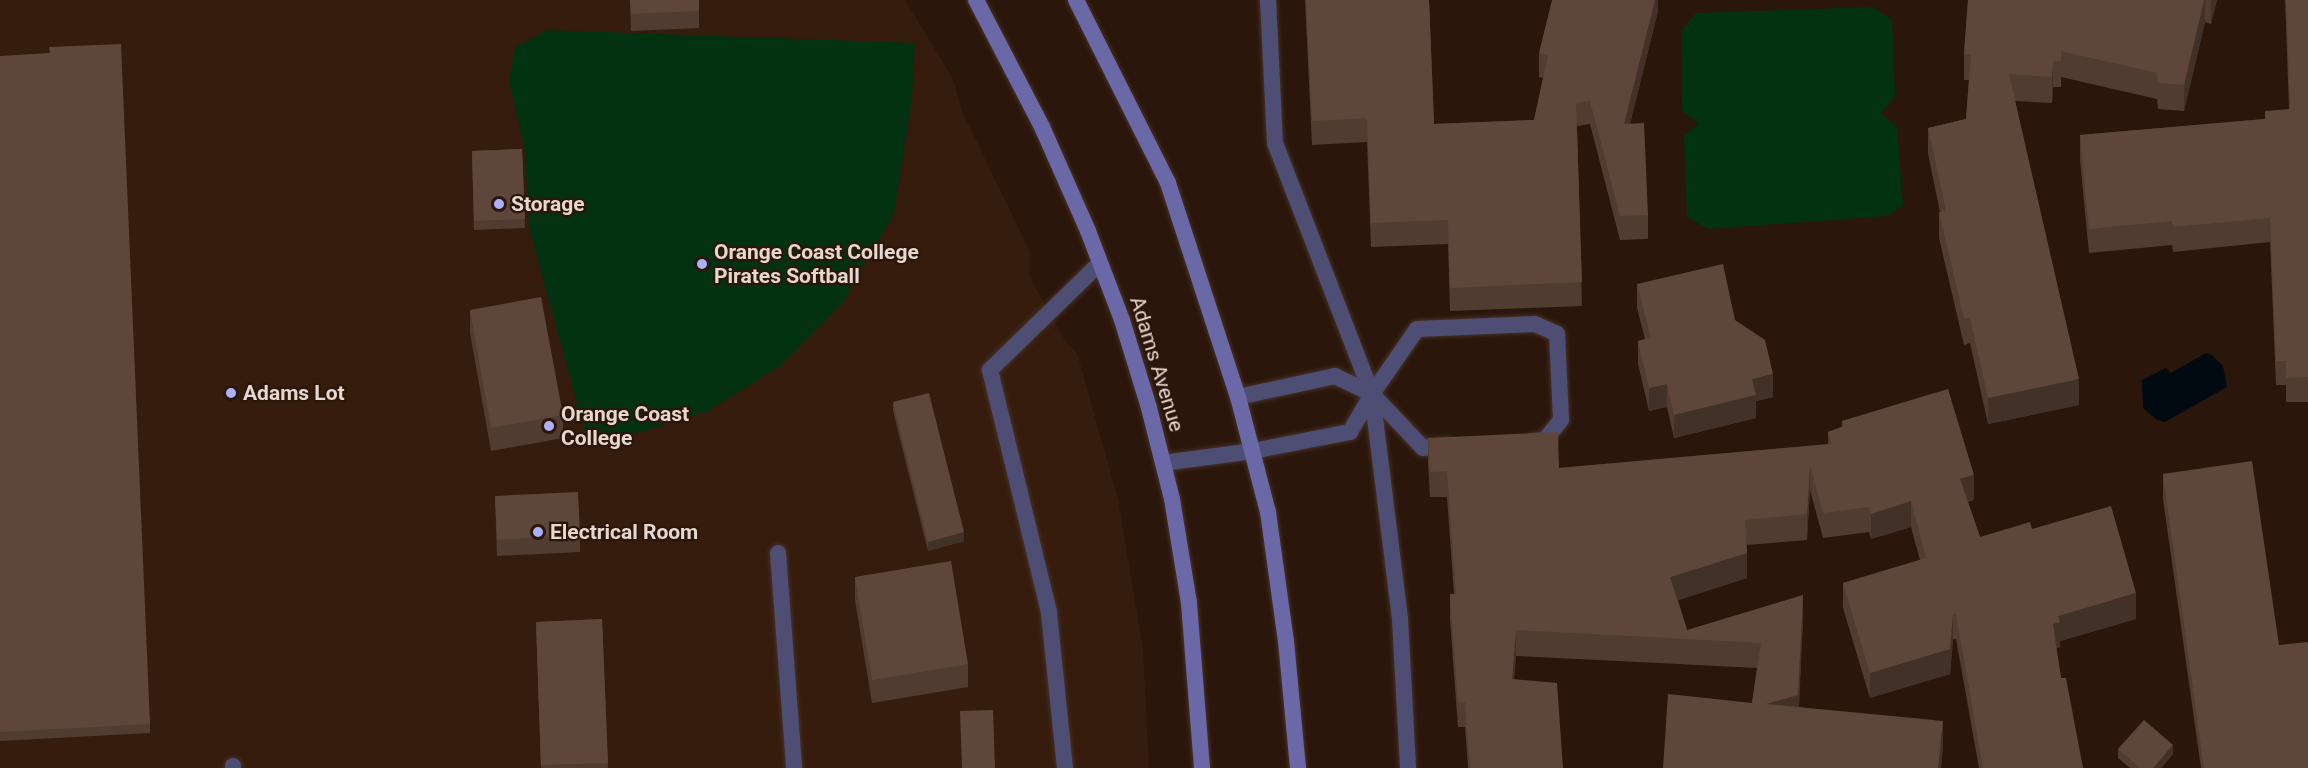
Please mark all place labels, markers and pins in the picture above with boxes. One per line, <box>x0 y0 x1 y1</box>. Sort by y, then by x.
place label: Storage <box>511 191 585 217</box>
marker: Storage <box>492 197 506 211</box>
place label: Orange Coast College Pirates Softball <box>714 239 919 289</box>
marker: Orange Coast College Pirates Softball <box>695 257 709 271</box>
place label: Adams Lot <box>243 380 345 406</box>
marker: Adams Lot <box>224 386 238 400</box>
place label: Orange Coast College <box>561 401 689 451</box>
marker: Orange Coast College <box>542 419 556 433</box>
place label: Electrical Room <box>550 519 698 545</box>
marker: Electrical Room <box>531 525 545 539</box>

